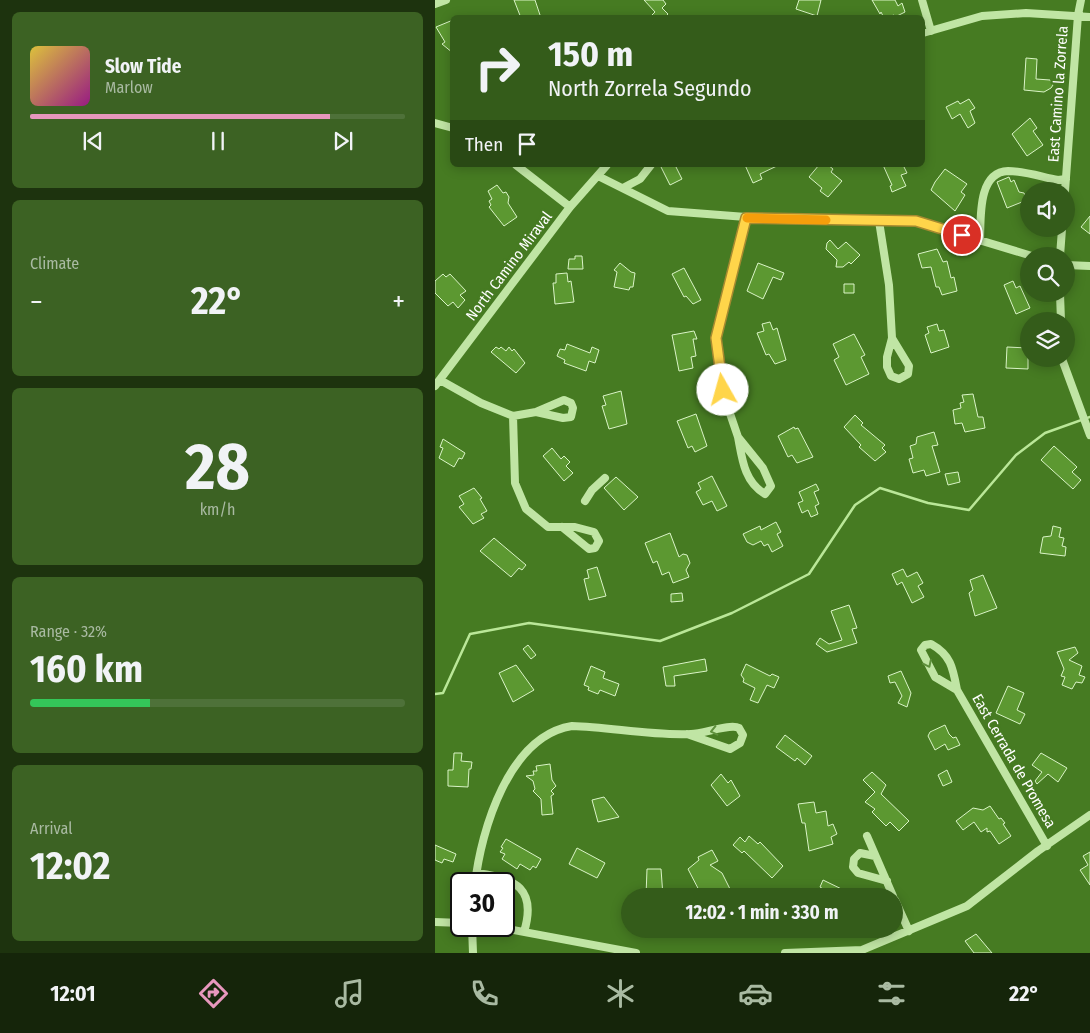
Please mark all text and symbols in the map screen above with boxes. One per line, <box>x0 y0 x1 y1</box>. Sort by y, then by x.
street label: East Camino la Zorrela <box>1044 25 1072 163</box>
text: 150 m <box>548 33 633 75</box>
icon: right <box>465 35 530 100</box>
text: Slow Tide <box>105 55 181 78</box>
text: North Zorrela Segundo <box>548 75 752 102</box>
text: Marlow <box>105 78 153 97</box>
icon: previous <box>79 127 107 155</box>
icon: pause <box>204 127 232 155</box>
icon: next <box>329 127 357 155</box>
icon: arrive <box>513 130 541 158</box>
text: Then <box>465 133 503 156</box>
map controls <box>1020 182 1075 367</box>
button: sound <box>1020 182 1075 237</box>
street label: North Camino Miraval <box>462 208 556 324</box>
pin <box>941 214 983 256</box>
icon: arrive <box>948 221 976 249</box>
button: search <box>1020 247 1075 302</box>
text: Climate <box>30 254 79 273</box>
text: 22° <box>191 278 244 324</box>
text: − <box>30 285 43 318</box>
text: + <box>392 285 405 318</box>
button: layers <box>1020 312 1075 367</box>
position arrow <box>696 363 748 415</box>
text: 28 <box>185 428 250 506</box>
text: km/h <box>200 500 235 519</box>
text: Range · 32% <box>30 622 107 641</box>
text: 160 km <box>30 646 143 692</box>
one-way arrow <box>921 659 932 668</box>
street label: East Cerrada de Promesa <box>968 691 1060 831</box>
one-way arrow <box>709 725 718 736</box>
text: Arrival <box>30 819 72 838</box>
text: 12:02 <box>30 843 110 889</box>
speed limit sign: 30 <box>450 872 515 937</box>
text: 12:02 · 1 min · 330 m <box>686 901 838 924</box>
icon: directions <box>196 976 231 1011</box>
icon: music <box>332 976 367 1011</box>
icon: phone <box>467 976 502 1011</box>
icon: climate <box>603 976 638 1011</box>
icon: car <box>738 976 773 1011</box>
icon: filters <box>874 976 909 1011</box>
text: 12:01 <box>50 980 96 1007</box>
text: 22° <box>1009 980 1040 1007</box>

